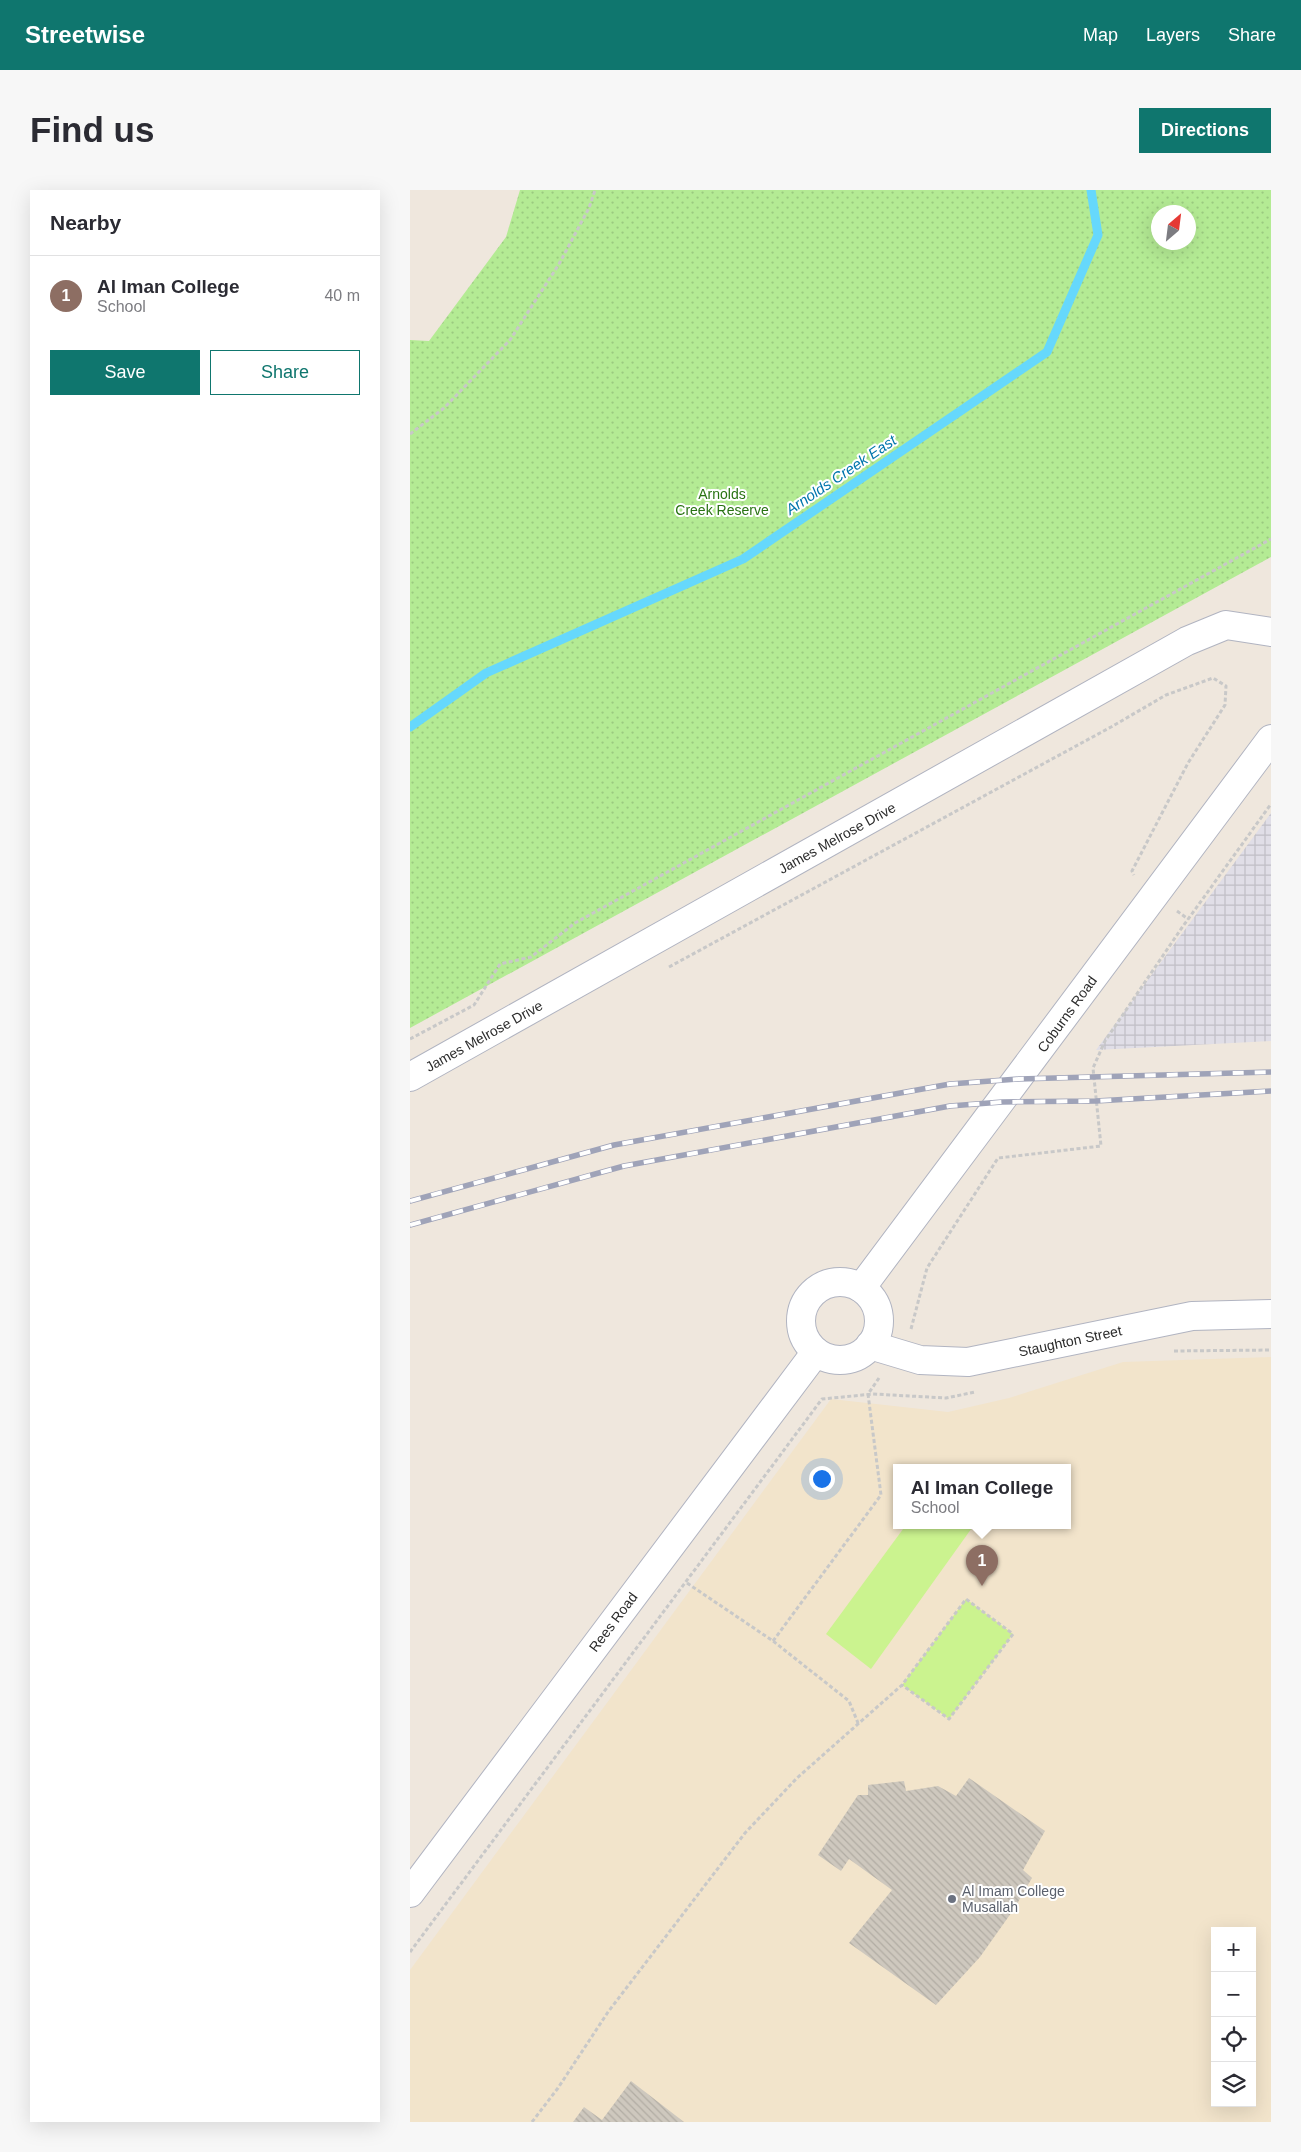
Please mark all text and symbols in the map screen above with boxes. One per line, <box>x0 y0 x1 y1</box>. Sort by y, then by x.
text: Streetwise <box>25 21 145 48</box>
text: Map <box>1083 25 1118 45</box>
text: Layers <box>1146 25 1200 45</box>
text: Share <box>1228 25 1276 45</box>
button: Directions <box>1139 108 1271 153</box>
text: Find us <box>30 110 154 149</box>
north arrow <box>1151 205 1196 250</box>
text: Nearby <box>50 211 121 234</box>
text: Al Iman College <box>97 276 240 297</box>
text: 1 <box>62 287 70 304</box>
text: 40 m <box>324 287 360 304</box>
text: School <box>97 298 146 315</box>
button: Save <box>50 350 200 395</box>
button: Share <box>210 350 360 395</box>
water label: Arnolds Creek East <box>782 431 900 518</box>
park label: Arnolds Creek Reserve <box>675 486 769 518</box>
street label: James Melrose Drive <box>776 799 899 877</box>
street label: Coburns Road <box>1034 973 1100 1055</box>
street label: James Melrose Drive <box>423 997 546 1075</box>
street label: Staughton Street <box>1017 1322 1123 1360</box>
popup <box>893 1464 1071 1529</box>
your location <box>809 1466 835 1492</box>
text: Al Iman College <box>911 1477 1053 1498</box>
text: School <box>911 1499 960 1516</box>
pin: 1 <box>966 1545 998 1586</box>
street label: Rees Road <box>586 1589 640 1655</box>
place label: Al Imam College Musallah <box>962 1883 1065 1915</box>
marker: Al Imam College Musallah <box>946 1893 958 1905</box>
map controls <box>1211 1927 1256 2107</box>
button: + <box>1211 1927 1256 1972</box>
button: − <box>1211 1972 1256 2017</box>
button: locate <box>1211 2017 1256 2062</box>
button: layers <box>1211 2062 1256 2107</box>

